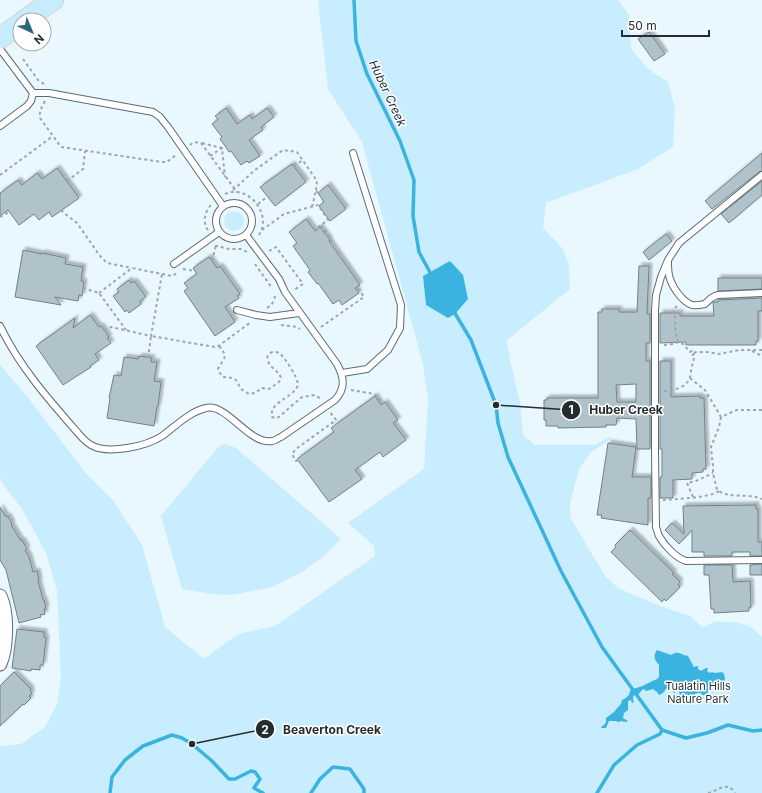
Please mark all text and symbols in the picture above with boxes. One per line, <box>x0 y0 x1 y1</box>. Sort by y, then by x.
north arrow <box>12 12 52 52</box>
scale bar <box>622 12 709 38</box>
text: 50 m <box>628 18 657 33</box>
text: N <box>31 31 47 47</box>
water label: Huber Creek <box>366 57 410 129</box>
callout: Huber Creek <box>561 398 670 422</box>
text: 1 <box>568 402 574 417</box>
text: Huber Creek <box>589 402 663 417</box>
park label: Tualatin Hills Nature Park <box>665 679 731 706</box>
callout: Beaverton Creek <box>255 717 389 741</box>
text: 2 <box>261 722 269 737</box>
text: Beaverton Creek <box>283 722 381 737</box>

